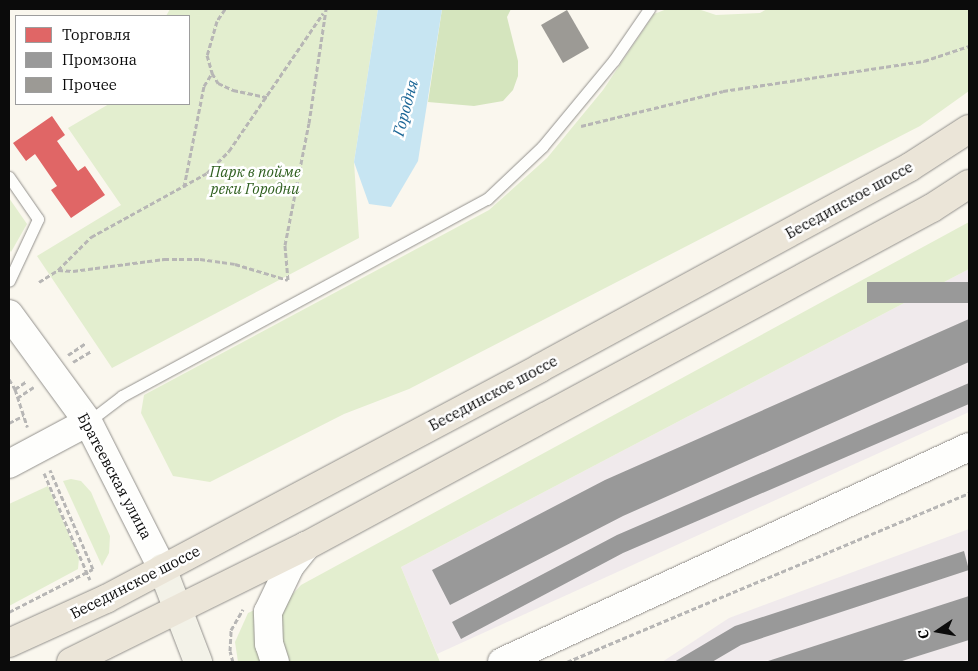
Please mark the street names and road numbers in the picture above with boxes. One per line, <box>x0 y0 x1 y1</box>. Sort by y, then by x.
street label: Бесединское шоссе <box>782 157 916 243</box>
street label: Бесединское шоссе <box>426 351 560 435</box>
street label: Братеевская улица <box>74 410 156 542</box>
street label: Бесединское шоссе <box>67 541 203 623</box>

